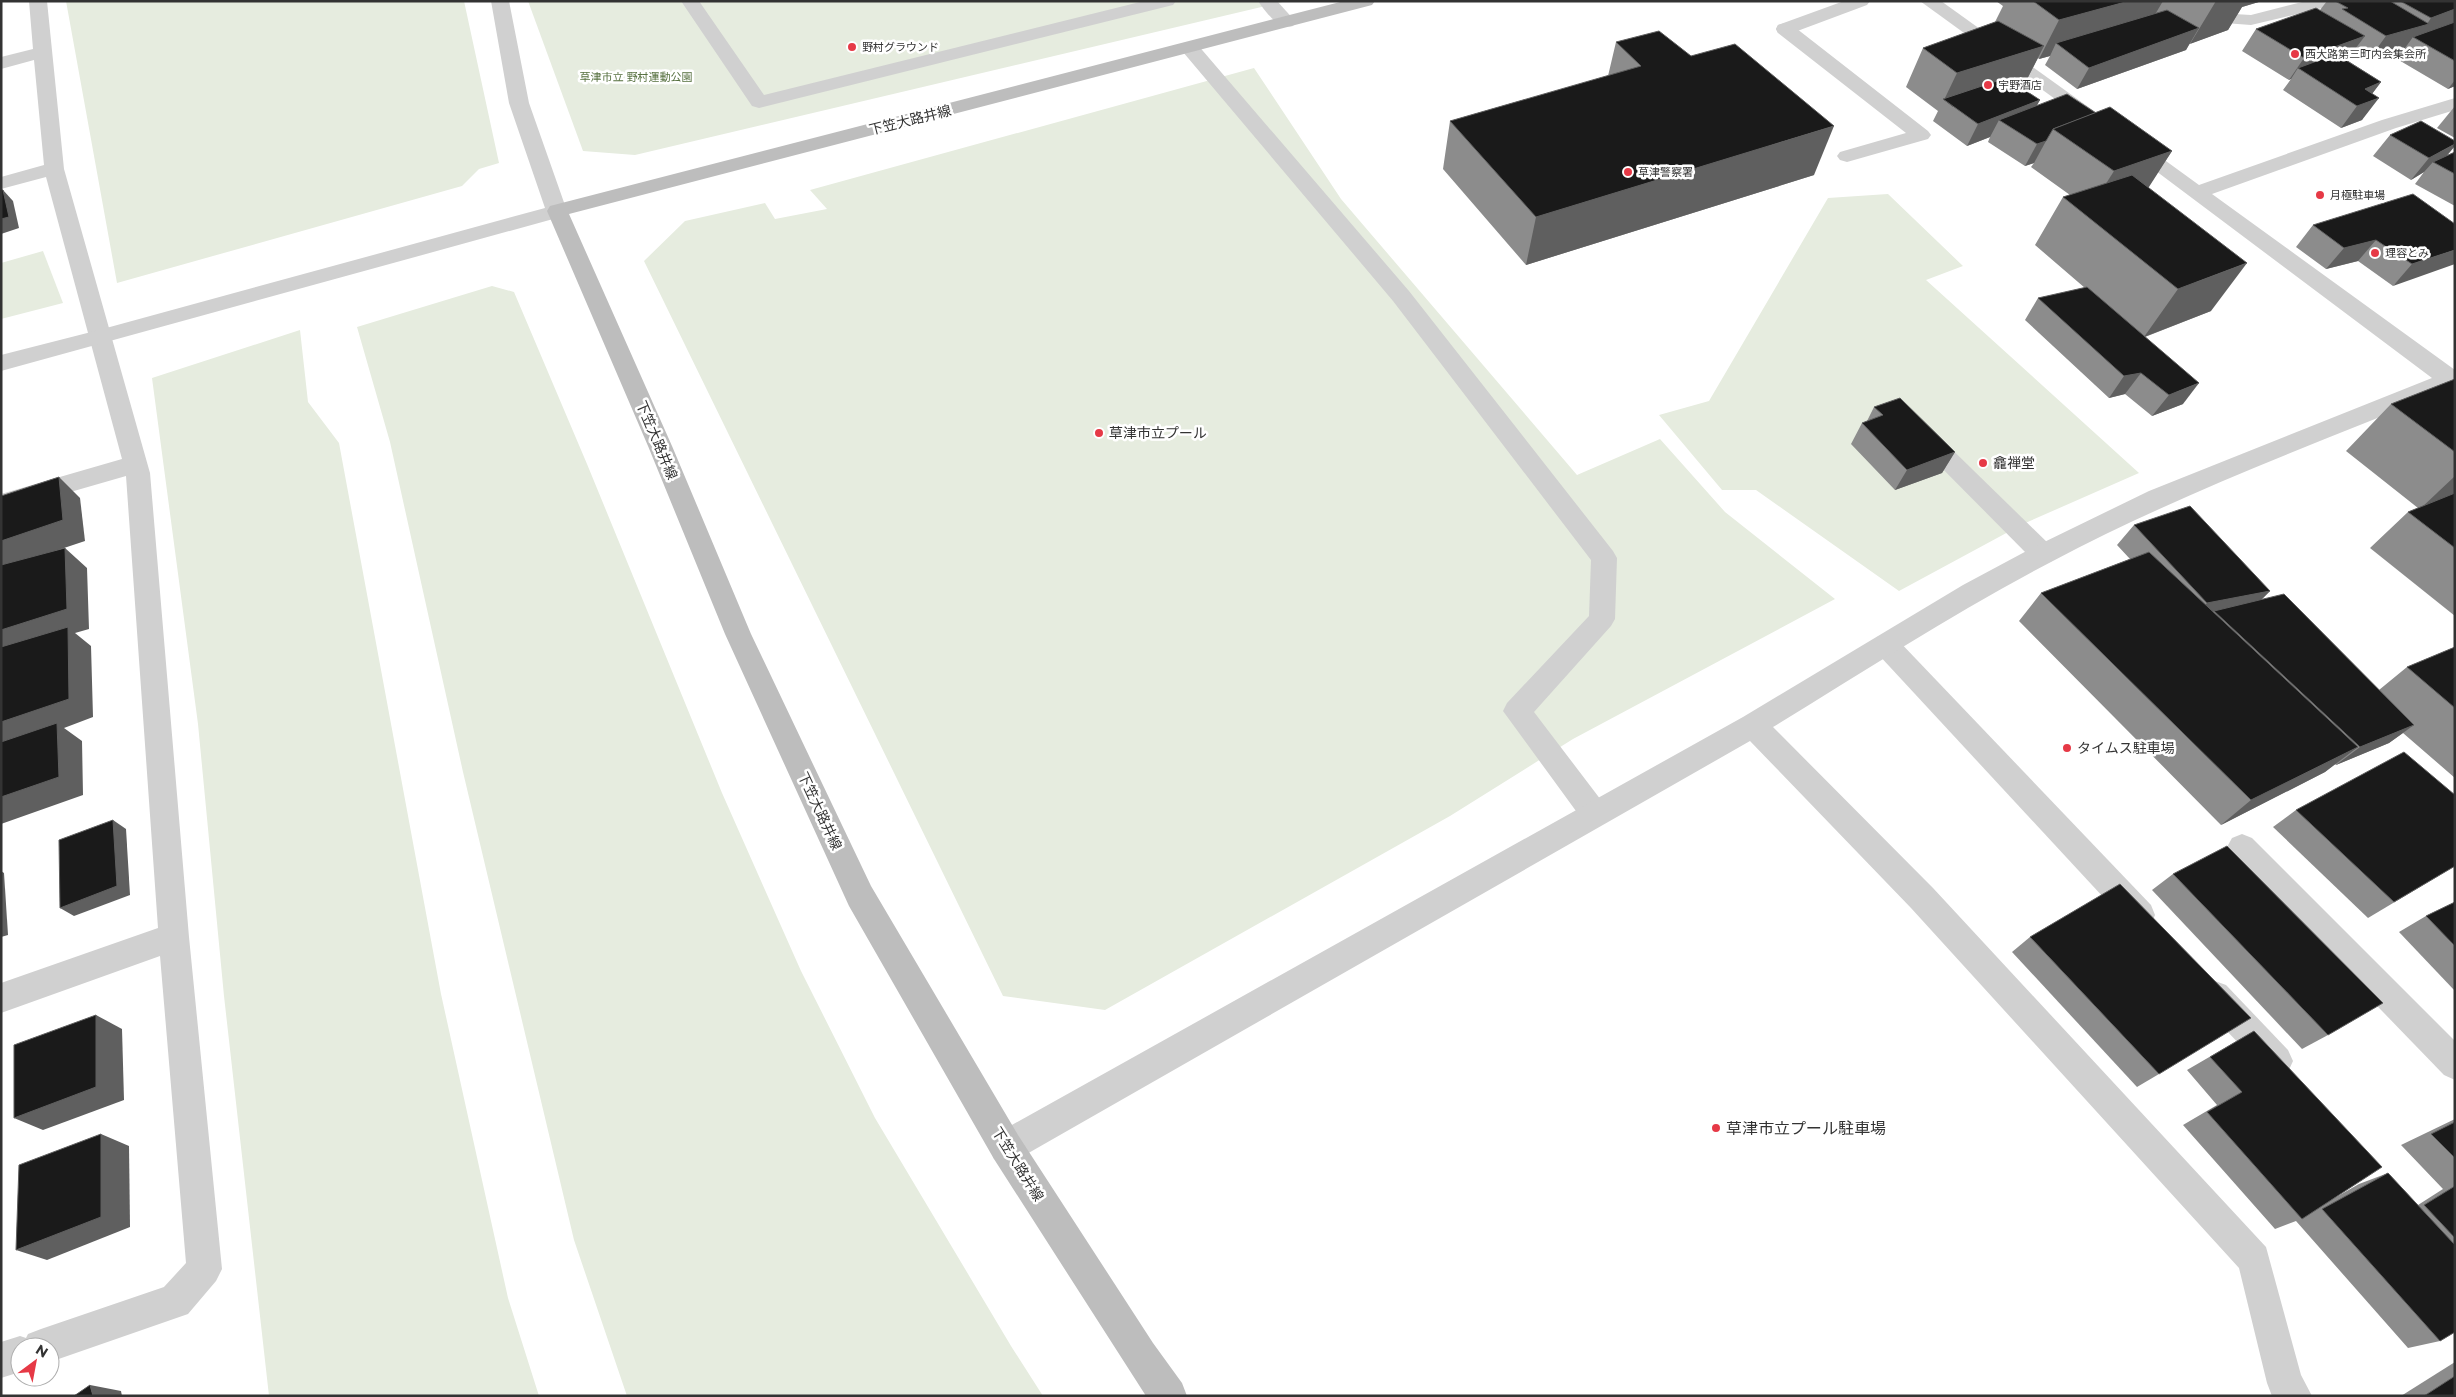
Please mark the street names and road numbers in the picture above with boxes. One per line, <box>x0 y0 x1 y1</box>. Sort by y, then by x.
street label: 下笠大路井線 <box>867 101 953 139</box>
street label: 下笠大路井線 <box>632 398 682 482</box>
street label: 下笠大路井線 <box>794 769 846 853</box>
street label: 下笠大路井線 <box>988 1124 1048 1204</box>

